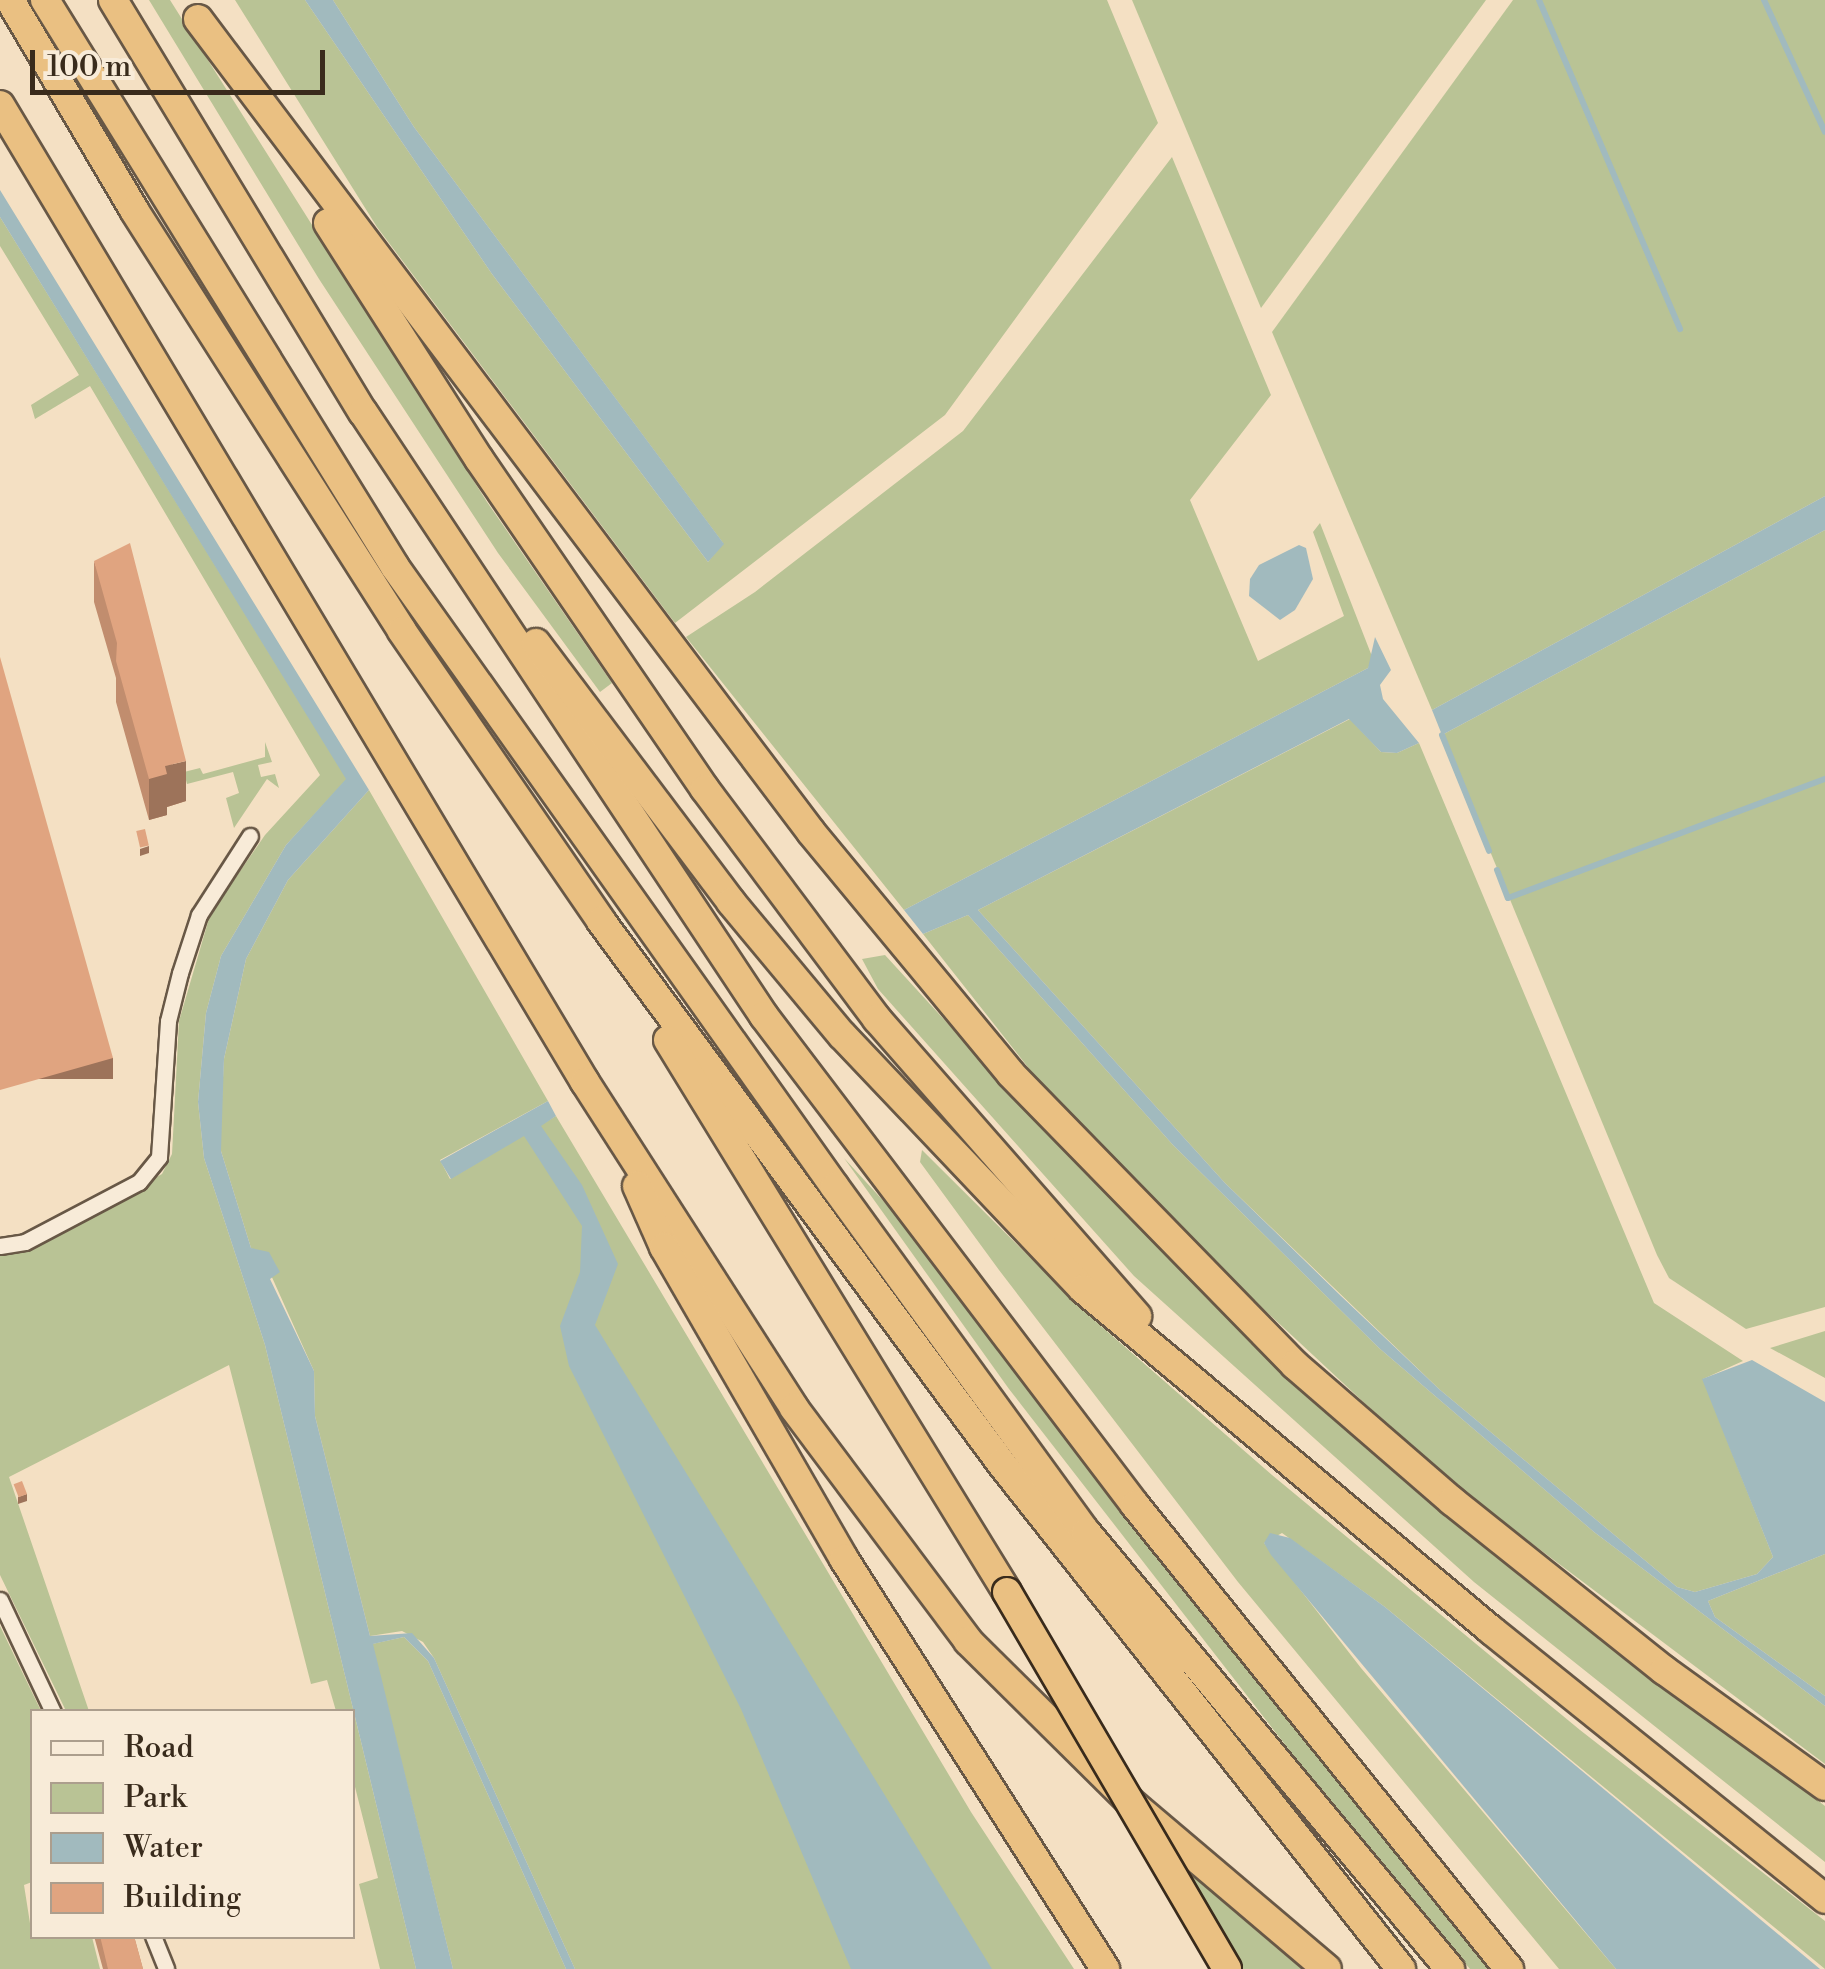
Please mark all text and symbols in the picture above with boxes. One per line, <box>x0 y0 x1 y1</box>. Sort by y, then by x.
scale bar <box>35 30 330 92</box>
text: 100 m <box>47 48 131 86</box>
legend <box>30 1709 355 1939</box>
text: Road <box>124 1729 194 1767</box>
text: Park <box>124 1779 186 1817</box>
text: Water <box>124 1829 203 1867</box>
text: Building <box>124 1879 241 1917</box>

